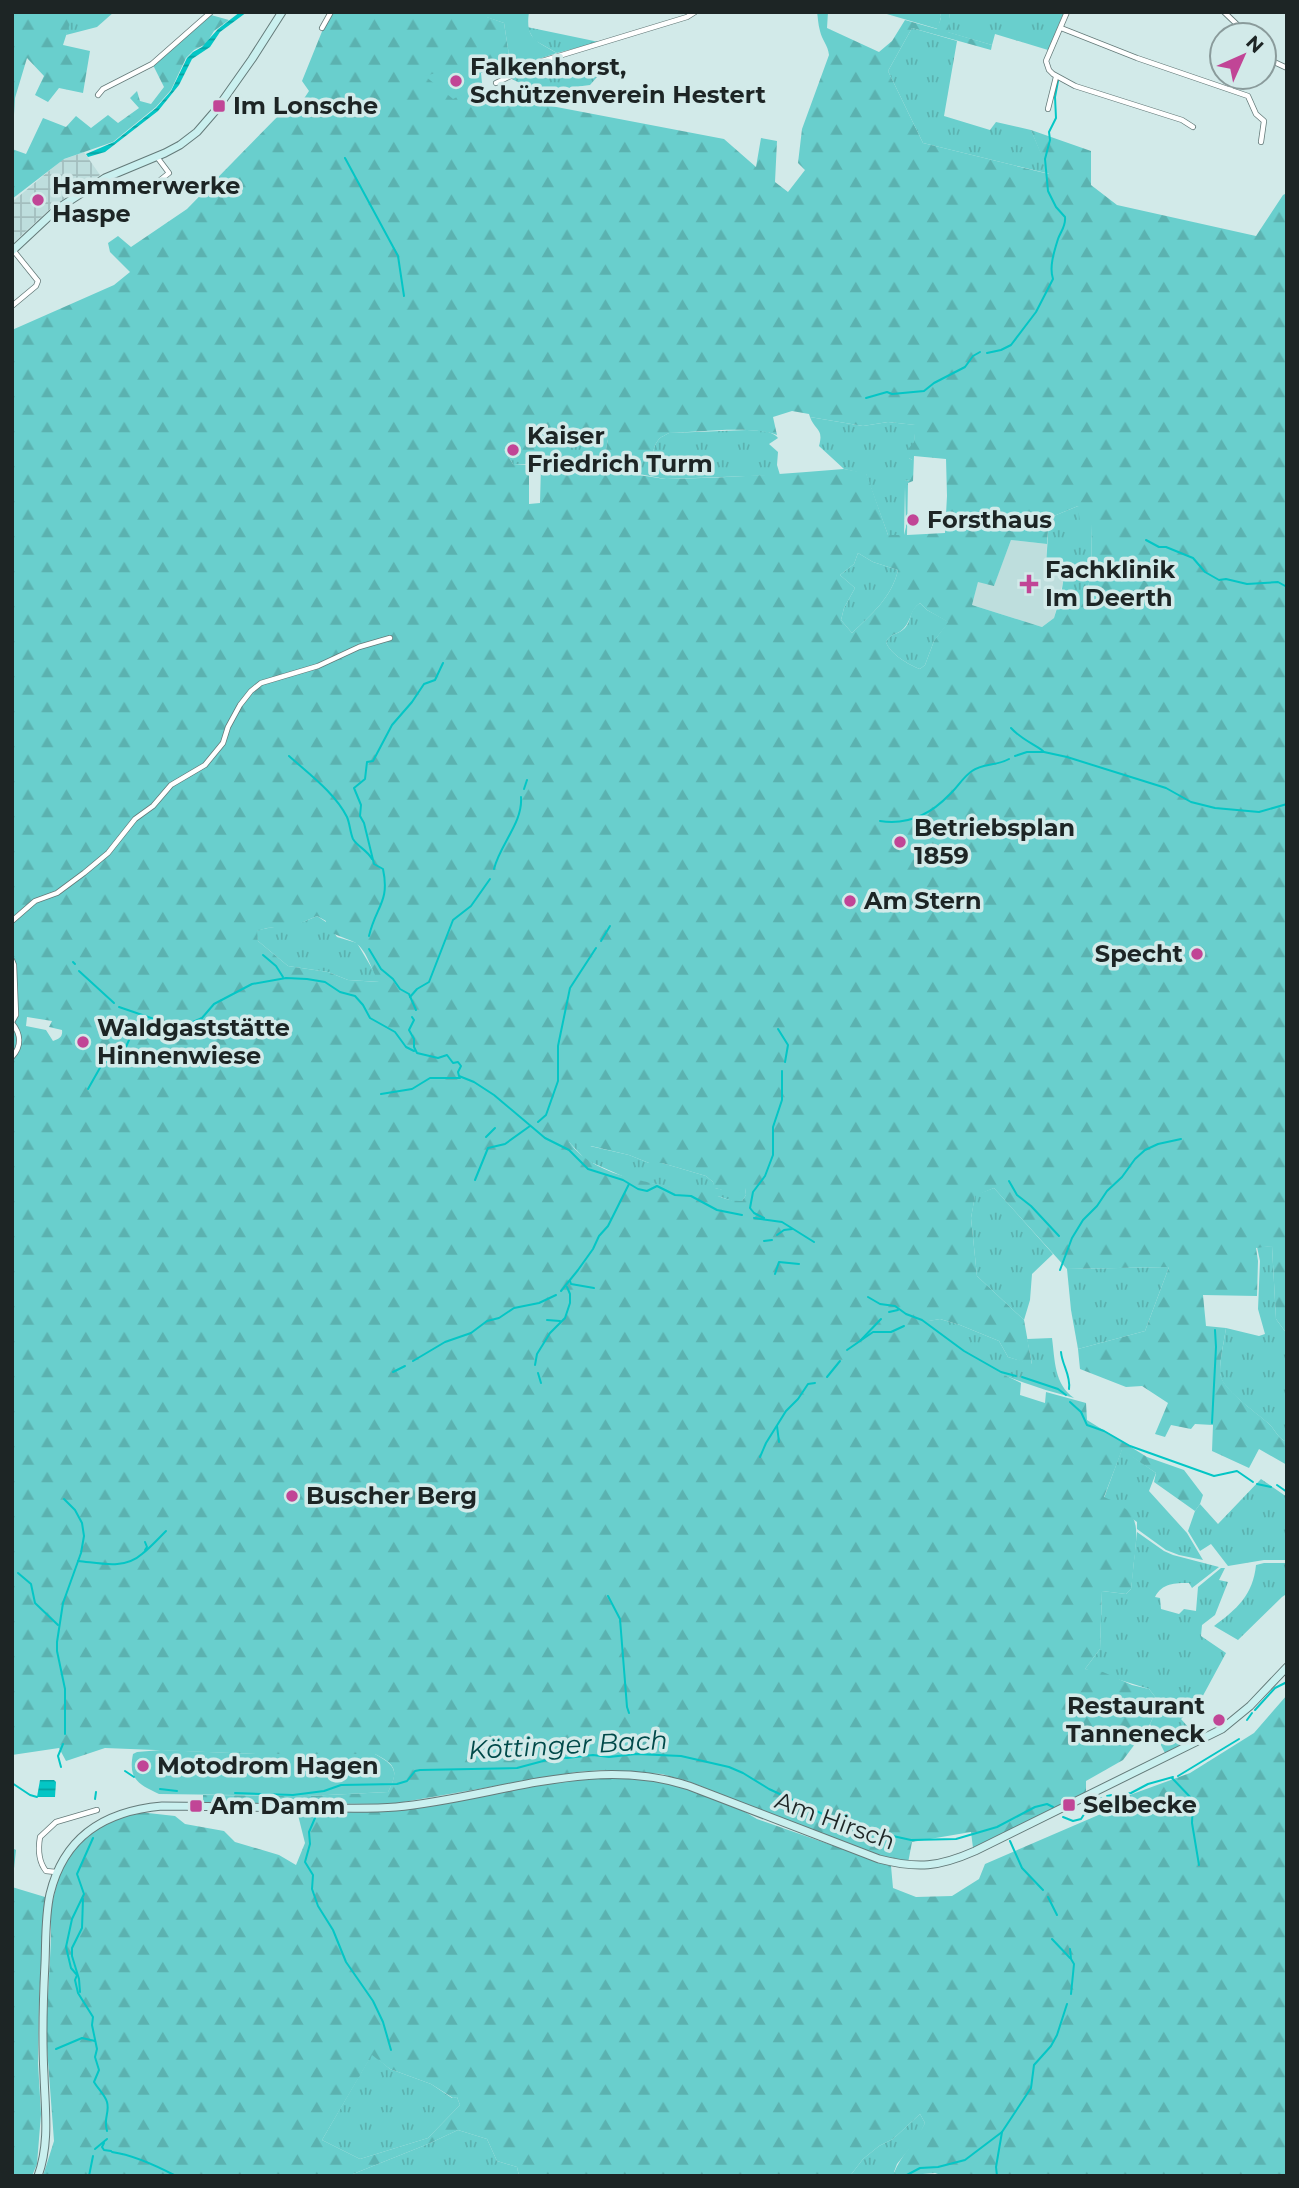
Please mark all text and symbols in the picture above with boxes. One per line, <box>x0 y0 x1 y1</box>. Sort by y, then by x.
north arrow <box>1208 21 1278 91</box>
text: N <box>1241 31 1268 58</box>
place label: Falkenhorst, Schützenverein Hestert <box>470 52 766 109</box>
marker: Falkenhorst, Schützenverein Hestert <box>448 73 464 89</box>
place label: Im Lonsche <box>233 91 378 120</box>
marker: Im Lonsche <box>211 98 227 114</box>
place label: Hammerwerke Haspe <box>52 171 240 228</box>
marker: Hammerwerke Haspe <box>30 192 46 208</box>
place label: Kaiser Friedrich Turm <box>527 421 713 478</box>
marker: Kaiser Friedrich Turm <box>505 442 521 458</box>
place label: Forsthaus <box>927 505 1052 534</box>
marker: Forsthaus <box>905 512 921 528</box>
place label: Fachklinik Im Deerth <box>1045 555 1176 612</box>
marker: Fachklinik Im Deerth <box>1019 574 1039 594</box>
place label: Betriebsplan 1859 <box>914 813 1075 870</box>
marker: Betriebsplan 1859 <box>892 834 908 850</box>
place label: Am Stern <box>863 886 982 915</box>
marker: Am Stern <box>842 893 858 909</box>
place label: Specht <box>1095 939 1184 968</box>
marker: Specht <box>1189 946 1205 962</box>
place label: Waldgaststätte Hinnenwiese <box>97 1013 290 1070</box>
marker: Waldgaststätte Hinnenwiese <box>75 1034 91 1050</box>
place label: Buscher Berg <box>306 1481 477 1510</box>
marker: Buscher Berg <box>284 1488 300 1504</box>
place label: Restaurant Tanneneck <box>1066 1691 1206 1748</box>
marker: Restaurant Tanneneck <box>1211 1712 1227 1728</box>
water label: Köttinger Bach <box>468 1724 668 1766</box>
place label: Motodrom Hagen <box>157 1751 379 1780</box>
marker: Motodrom Hagen <box>135 1758 151 1774</box>
street label: Am Hirsch <box>771 1785 899 1856</box>
place label: Selbecke <box>1083 1790 1197 1819</box>
place label: Am Damm <box>209 1791 345 1820</box>
marker: Selbecke <box>1061 1797 1077 1813</box>
marker: Am Damm <box>188 1798 204 1814</box>

